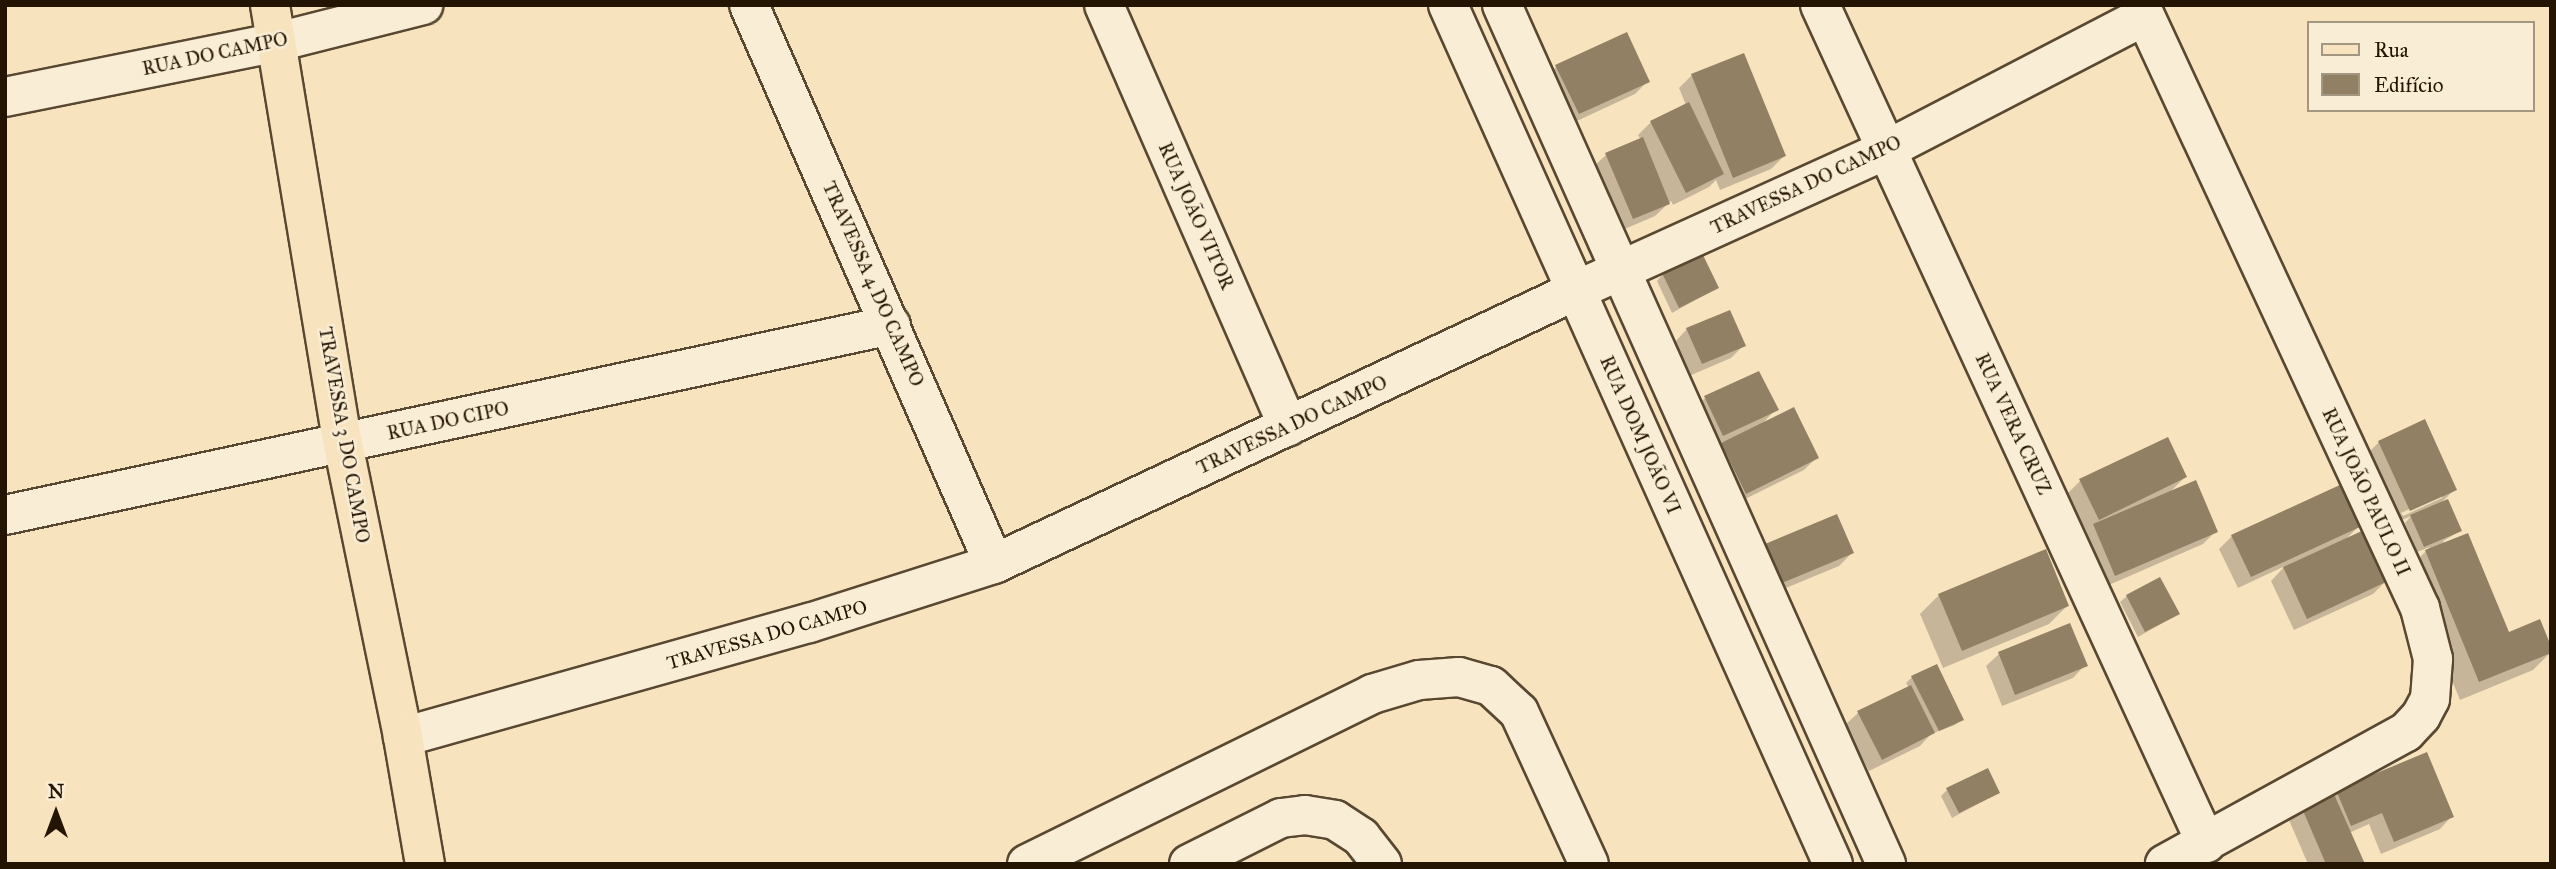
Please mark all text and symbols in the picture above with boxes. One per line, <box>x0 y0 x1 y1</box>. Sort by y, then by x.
legend <box>2308 21 2535 112</box>
street label: RUA DO CAMPO <box>140 27 290 81</box>
text: Rua <box>2374 37 2409 63</box>
text: Edifício <box>2374 72 2443 98</box>
street label: TRAVESSA DO CAMPO <box>1707 131 1905 239</box>
street label: RUA JOÃO VITOR <box>1153 139 1239 293</box>
street label: TRAVESSA 4 DO CAMPO <box>817 178 929 390</box>
street label: TRAVESSA 3 DO CAMPO <box>314 325 374 545</box>
street label: RUA VERA CRUZ <box>1970 350 2056 498</box>
street label: RUA DOM JOÃO VI <box>1595 352 1685 518</box>
street label: TRAVESSA DO CAMPO <box>1193 371 1391 479</box>
street label: RUA DO CIPO <box>385 397 511 445</box>
street label: RUA JOÃO PAULO II <box>2317 404 2415 580</box>
street label: TRAVESSA DO CAMPO <box>664 595 870 675</box>
north arrow <box>21 778 91 848</box>
text: N <box>48 780 64 803</box>

